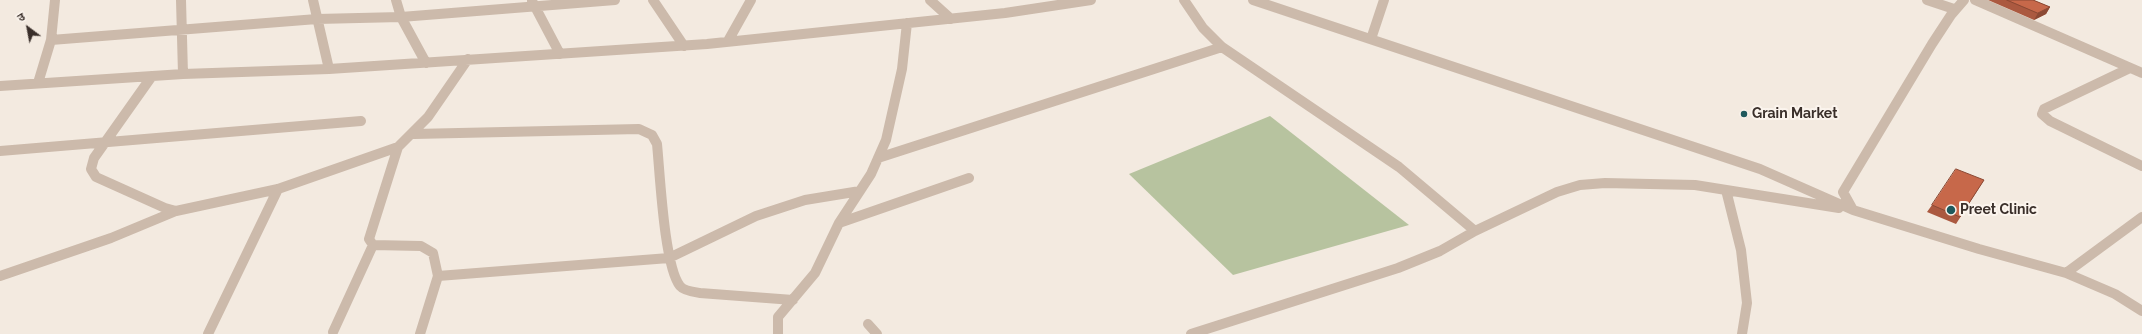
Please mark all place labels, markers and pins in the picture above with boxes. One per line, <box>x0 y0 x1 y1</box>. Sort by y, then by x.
place label: Grain Market <box>1752 106 1838 122</box>
marker: Grain Market <box>1739 109 1749 119</box>
place label: Preet Clinic <box>1960 202 2037 218</box>
marker: Preet Clinic <box>1945 204 1957 216</box>

